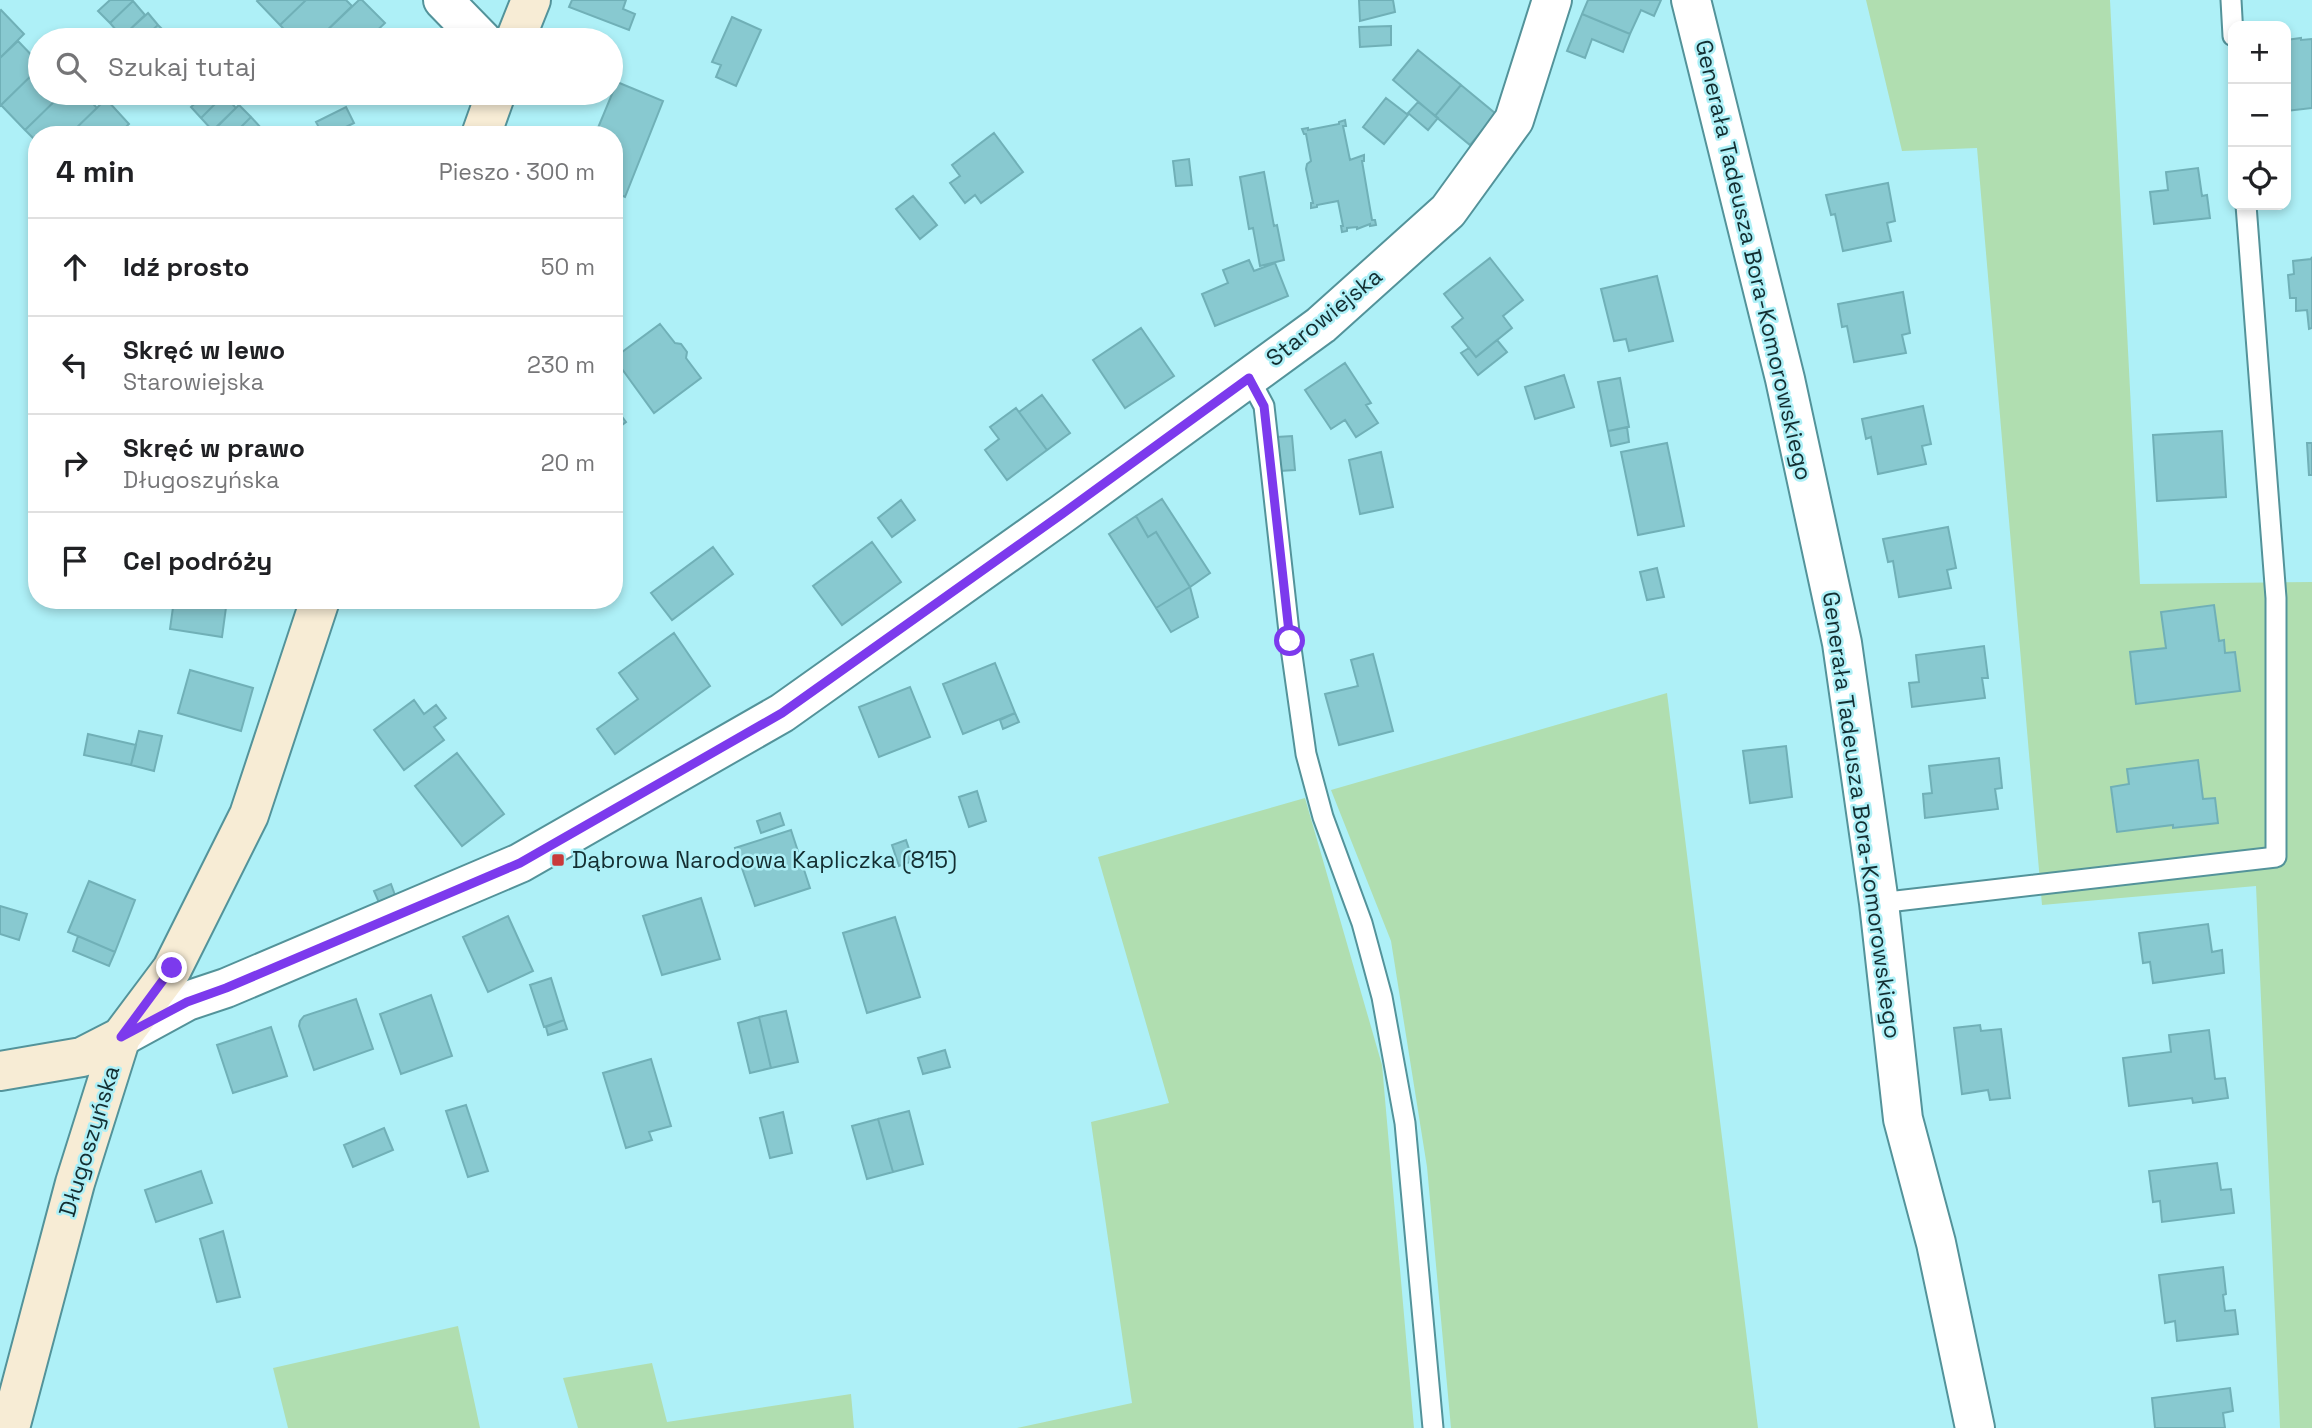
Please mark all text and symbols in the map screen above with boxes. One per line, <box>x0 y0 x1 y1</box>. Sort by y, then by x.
map controls <box>2228 21 2291 210</box>
button: + <box>2228 21 2291 84</box>
search box <box>28 28 623 105</box>
street label: Generała Tadeusza Bora-Komorowskiego <box>1689 37 1819 483</box>
icon: search <box>52 48 90 86</box>
text: Szukaj tutaj <box>108 50 256 84</box>
button: − <box>2228 84 2291 147</box>
button: locate <box>2228 147 2291 210</box>
text: 4 min <box>56 152 135 191</box>
text: Pieszo · 300 m <box>439 157 595 187</box>
icon: ahead <box>56 248 94 286</box>
text: Idź prosto <box>123 250 250 284</box>
text: 50 m <box>541 252 595 282</box>
street label: Starowiejska <box>1260 261 1388 373</box>
text: Skręć w lewo <box>123 333 285 367</box>
icon: left <box>56 346 94 384</box>
text: 230 m <box>527 350 595 380</box>
text: Starowiejska <box>123 367 264 397</box>
text: Skręć w prawo <box>123 431 305 465</box>
icon: right <box>56 444 94 482</box>
text: 20 m <box>541 448 595 478</box>
text: Długoszyńska <box>123 465 280 495</box>
icon: arrive <box>56 542 94 580</box>
text: Cel podróży <box>123 544 272 578</box>
street label: Generała Tadeusza Bora-Komorowskiego <box>1816 589 1908 1041</box>
route start <box>1274 625 1305 656</box>
place label: Dąbrowa Narodowa Kapliczka (815) <box>572 845 957 875</box>
marker: Dąbrowa Narodowa Kapliczka (815) <box>550 852 566 868</box>
route end <box>156 952 187 983</box>
street label: Długoszyńska <box>52 1062 126 1220</box>

